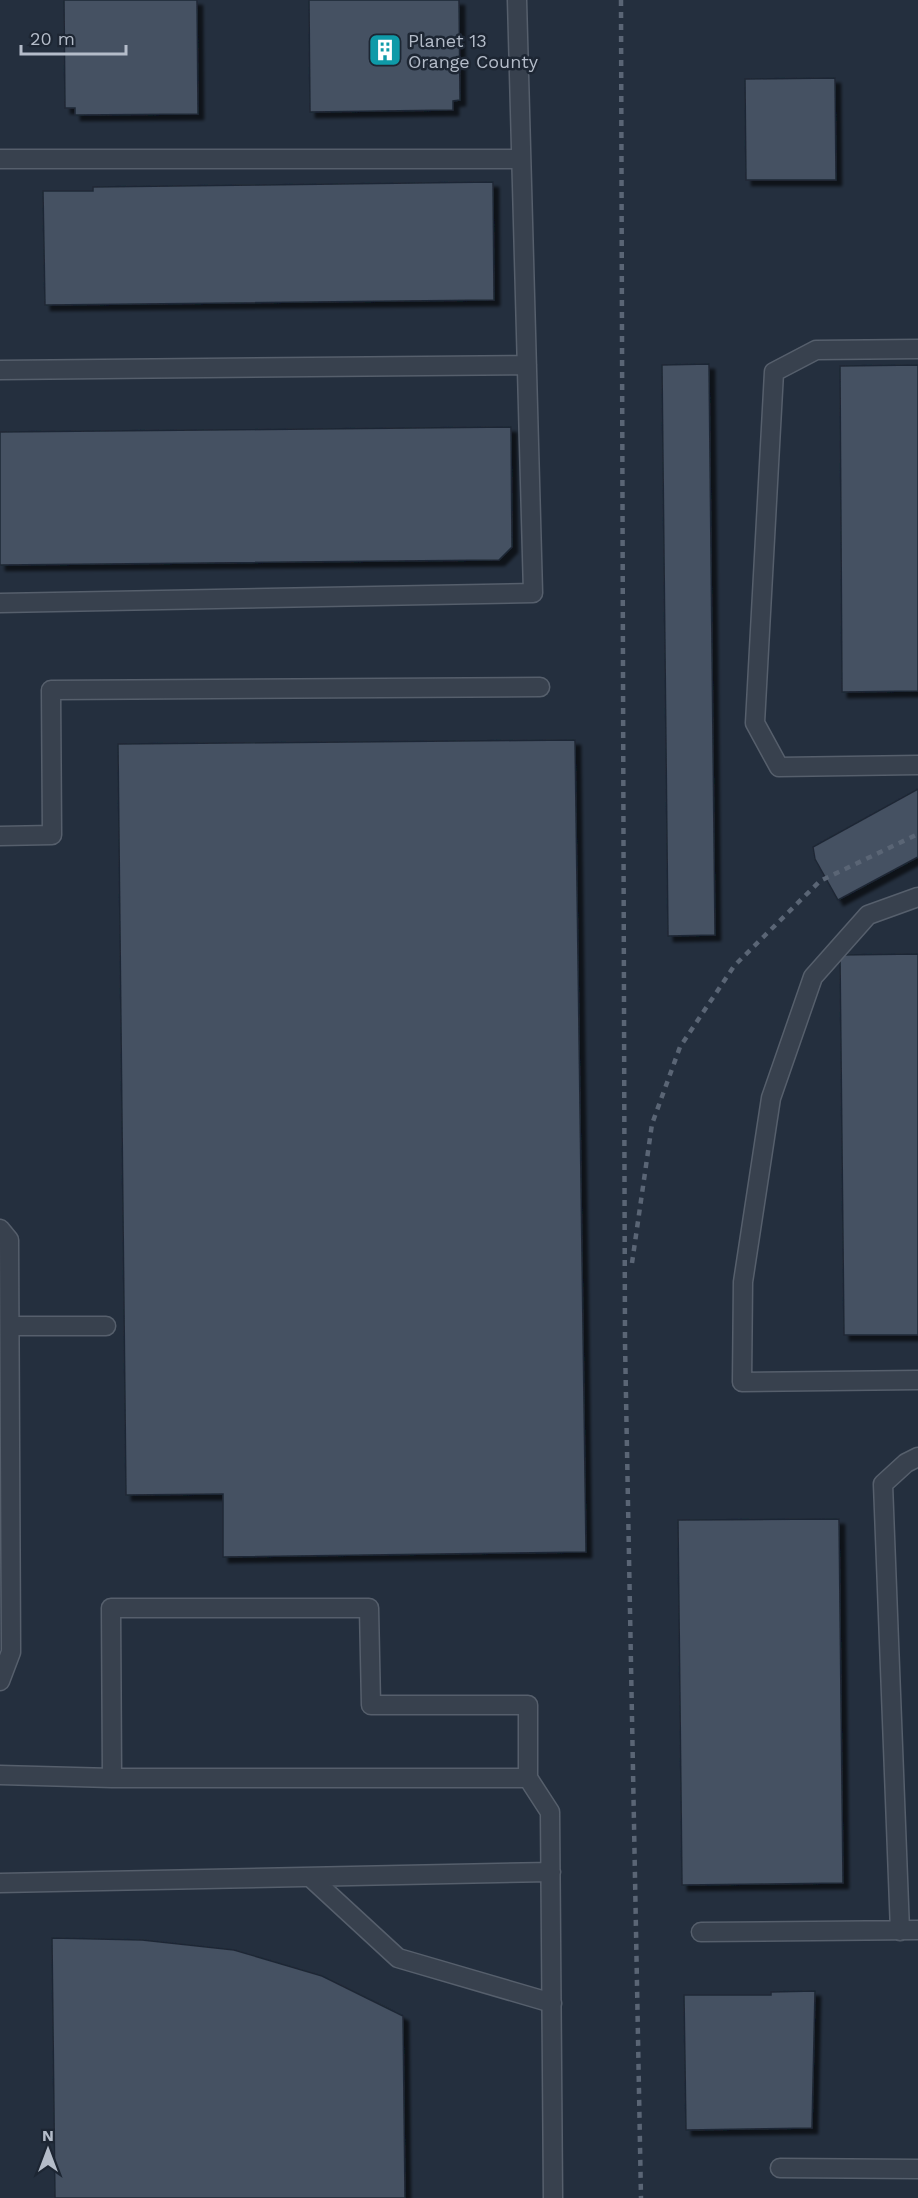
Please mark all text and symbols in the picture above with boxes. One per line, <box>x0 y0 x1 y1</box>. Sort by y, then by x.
scale bar <box>21 18 126 56</box>
text: 20 m <box>30 28 75 49</box>
place label: Planet 13 Orange County <box>408 30 539 72</box>
building icon: Planet 13 Orange County <box>367 32 403 68</box>
north arrow <box>18 2120 78 2180</box>
text: N <box>42 2126 54 2145</box>

